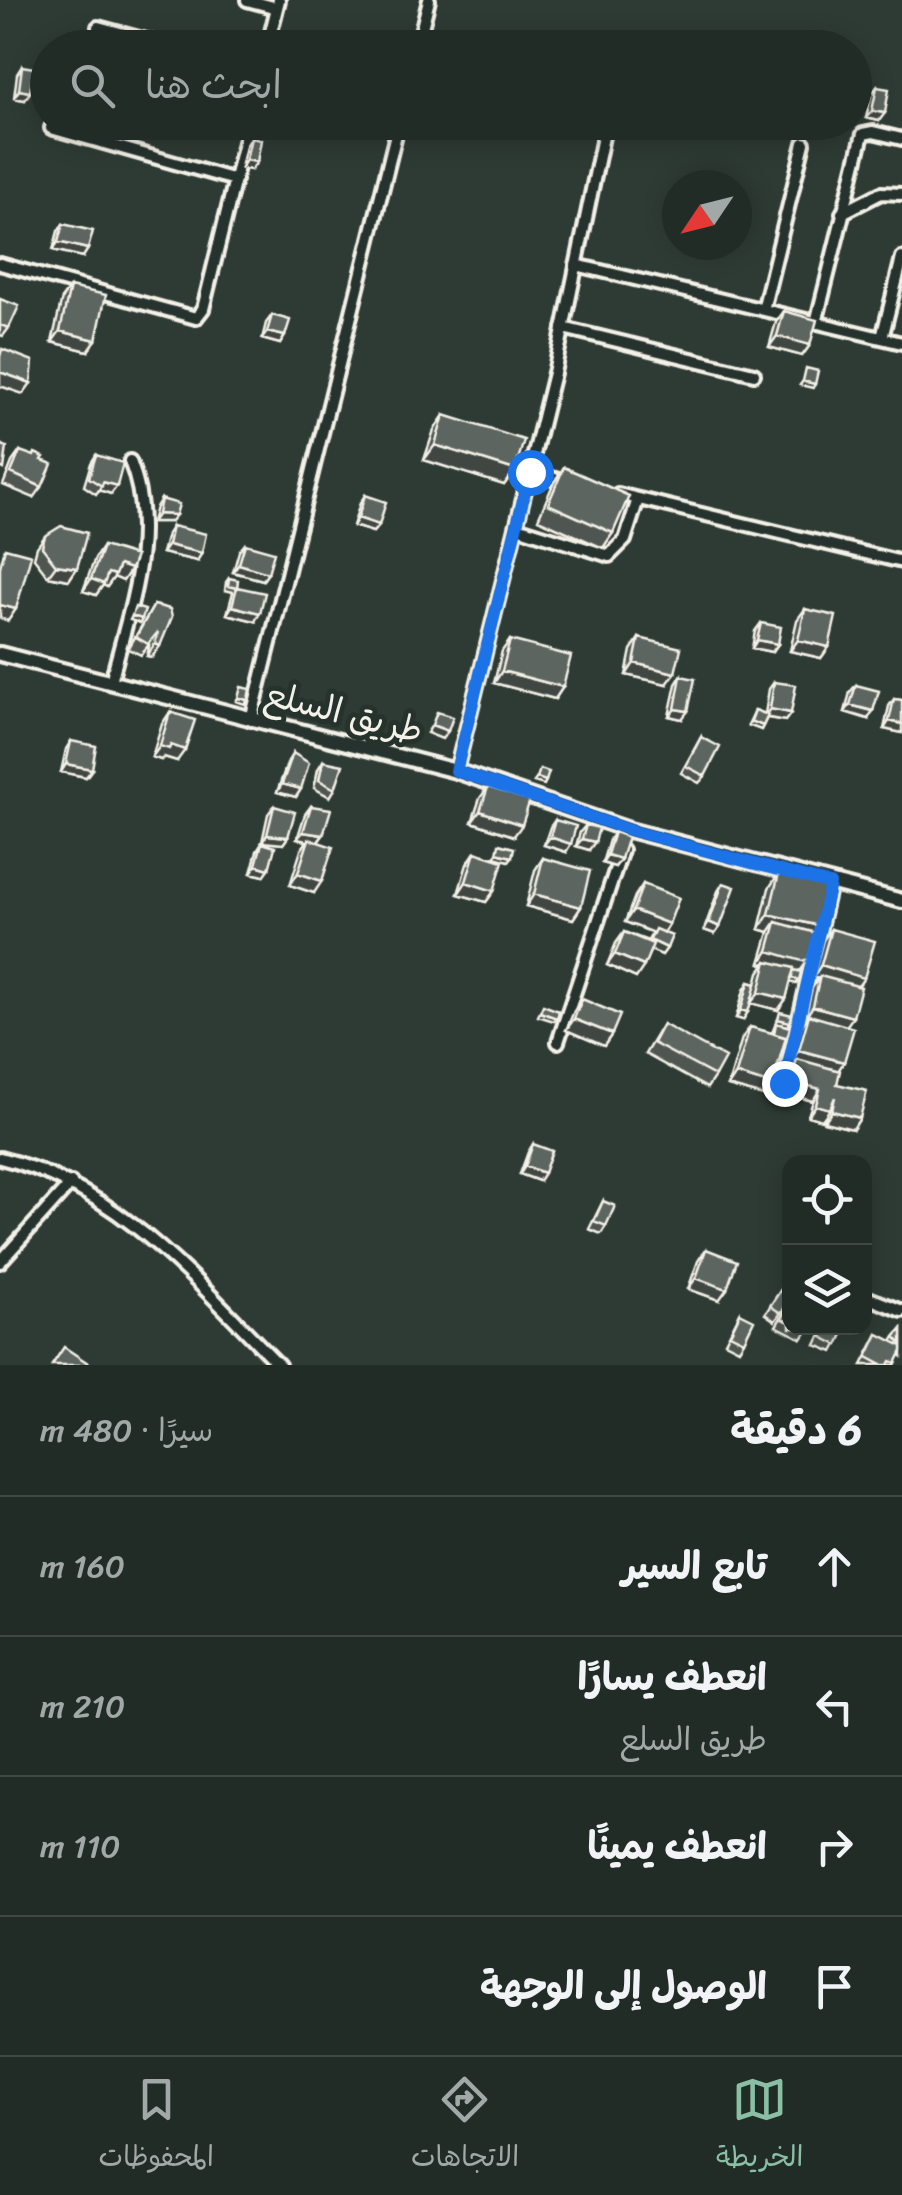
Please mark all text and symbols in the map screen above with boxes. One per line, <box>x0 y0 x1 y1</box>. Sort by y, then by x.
search box <box>30 30 872 140</box>
text: ابحث هنا <box>145 52 282 119</box>
icon: search <box>65 58 120 113</box>
north arrow <box>662 170 752 260</box>
route start <box>508 450 554 496</box>
street label: طريق السلع <box>258 662 430 762</box>
route end <box>762 1061 808 1107</box>
map controls <box>782 1155 872 1335</box>
button: locate <box>782 1155 872 1245</box>
button: layers <box>782 1245 872 1335</box>
text: 6 دقيقة <box>730 1393 862 1467</box>
text: سيرًا · 480 m <box>40 1402 213 1459</box>
text: تابع السير <box>622 1533 767 1600</box>
text: 160 m <box>40 1538 125 1595</box>
icon: ahead <box>807 1539 862 1594</box>
text: انعطف يسارًا <box>578 1644 767 1711</box>
text: 210 m <box>40 1678 125 1735</box>
icon: left <box>807 1679 862 1734</box>
text: طريق السلع <box>619 1711 767 1768</box>
text: انعطف يمينًا <box>587 1813 767 1880</box>
text: 110 m <box>40 1818 121 1875</box>
icon: right <box>807 1819 862 1874</box>
text: الوصول إلى الوجهة <box>480 1953 767 2020</box>
icon: arrive <box>807 1959 862 2014</box>
tab: المحفوظات <box>99 2072 214 2181</box>
tab: الاتجاهات <box>411 2072 519 2181</box>
tab: الخريطة <box>716 2072 803 2181</box>

